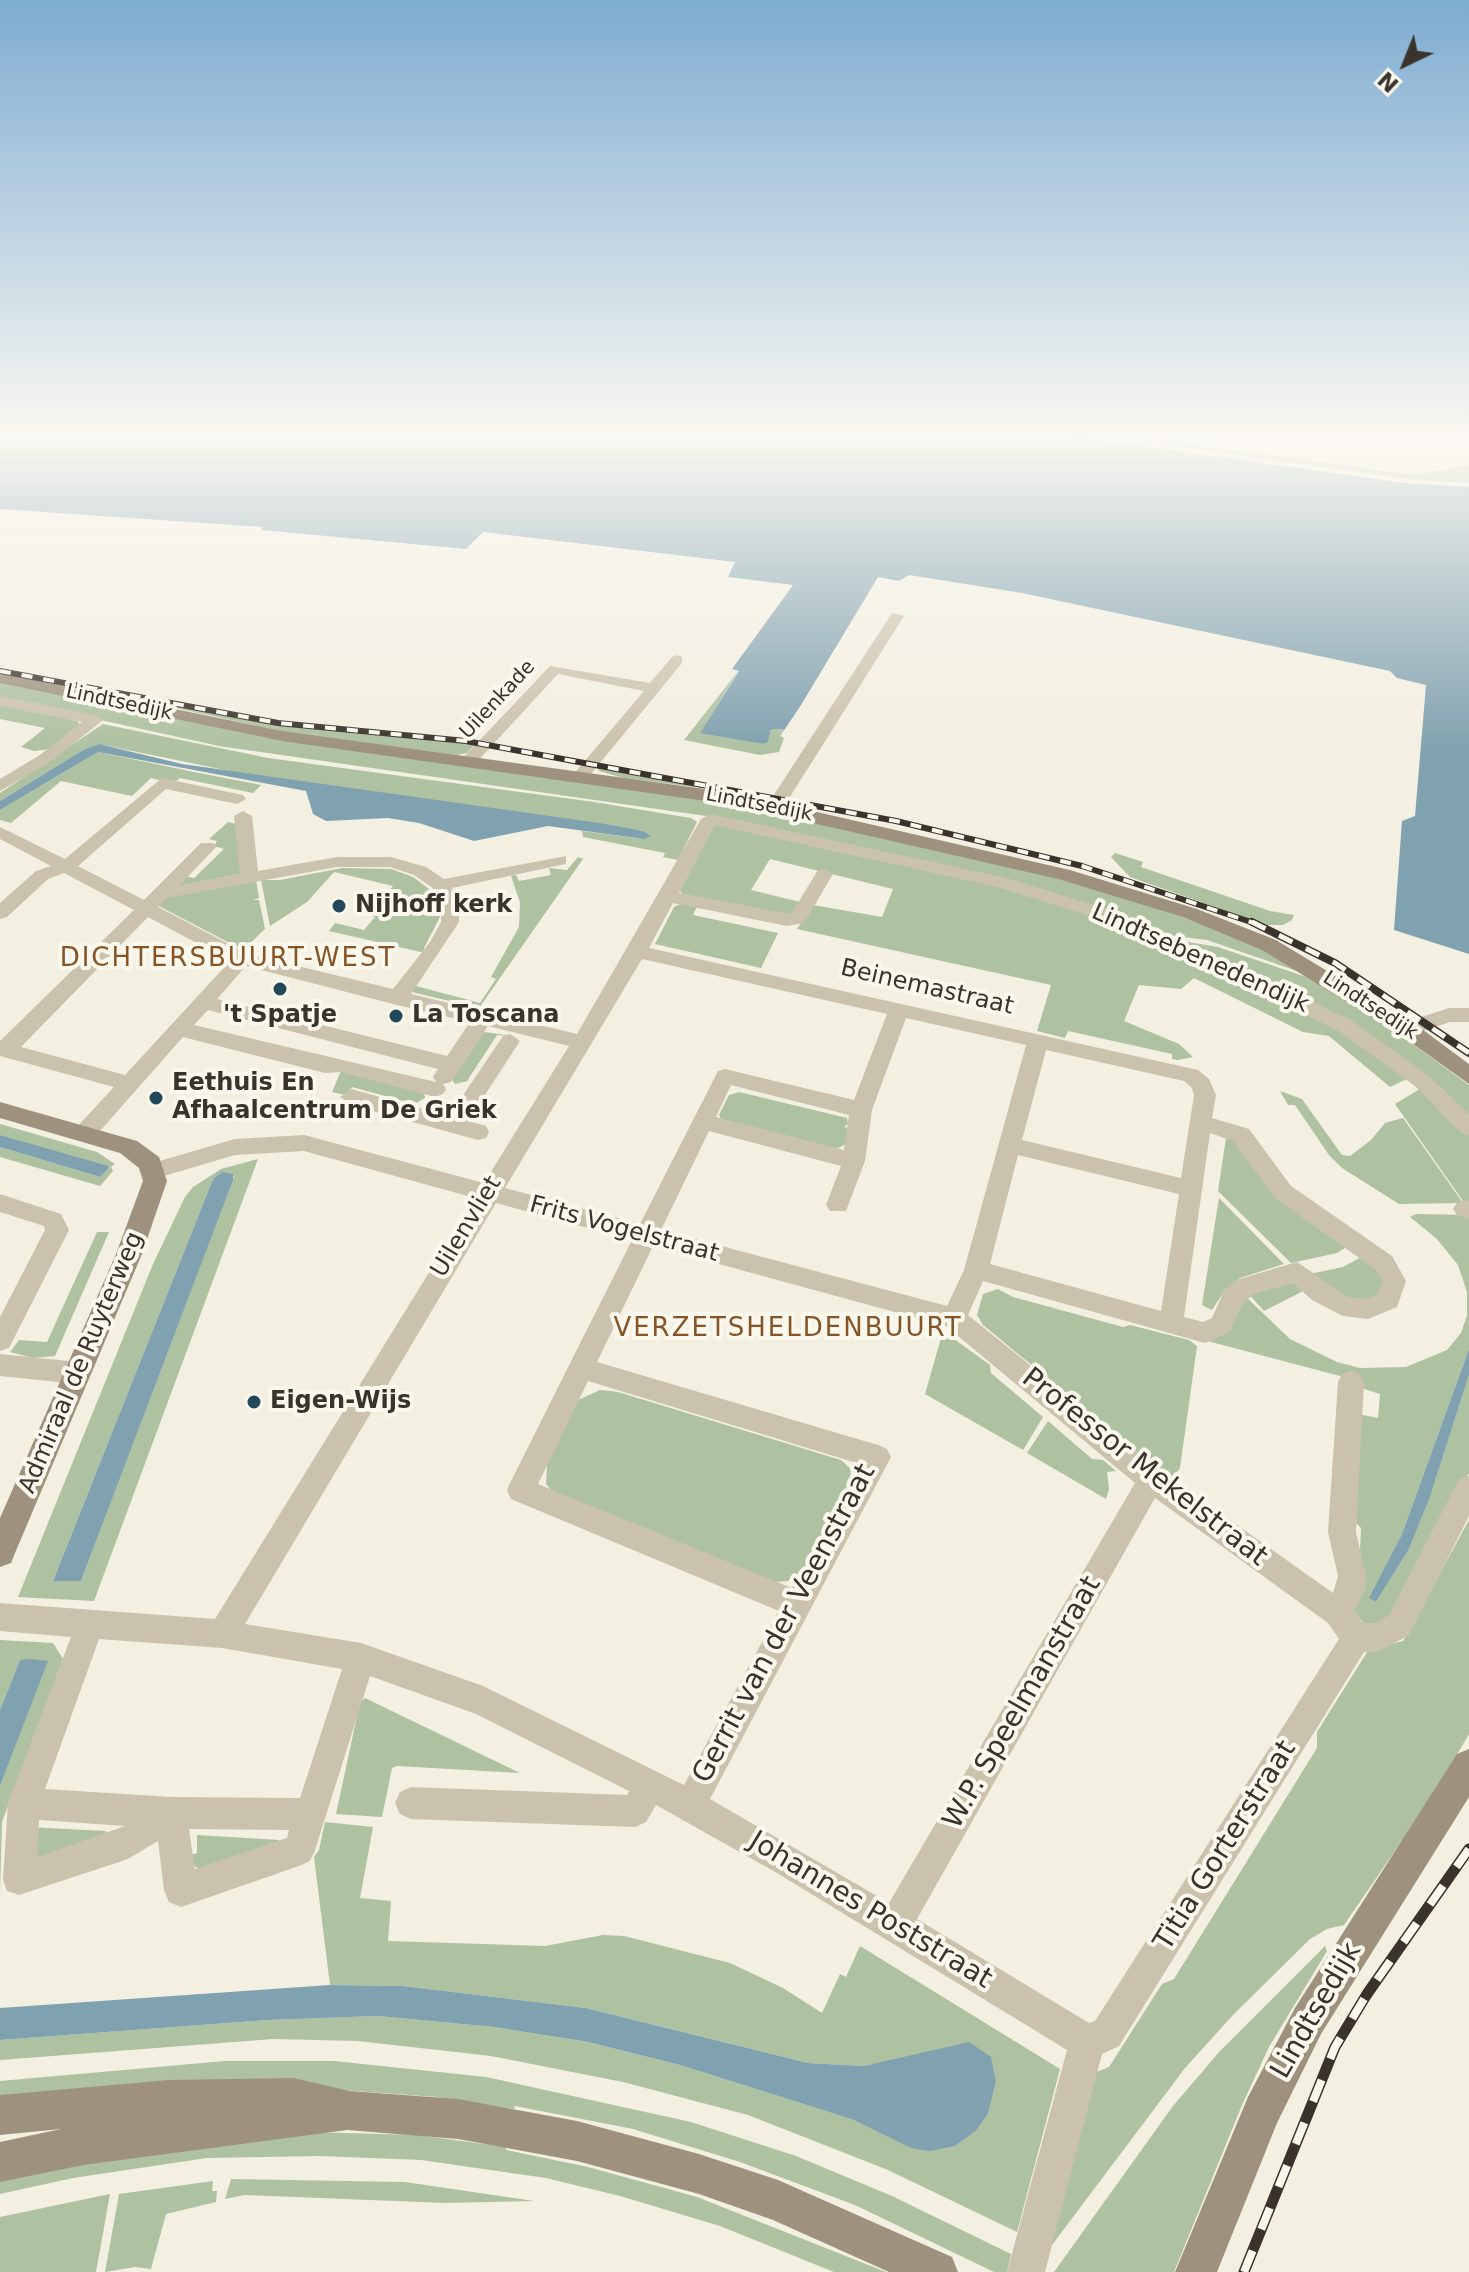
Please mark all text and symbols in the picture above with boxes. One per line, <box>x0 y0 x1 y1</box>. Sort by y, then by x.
north arrow <box>1365 24 1445 104</box>
text: N <box>1373 66 1404 97</box>
street label: Uilenkade <box>455 656 541 744</box>
street label: Lindtsedijk <box>64 680 174 726</box>
street label: Lindtsedijk <box>704 783 814 827</box>
place label: Nijhoff kerk <box>355 892 512 920</box>
marker: Nijhoff kerk <box>330 897 348 915</box>
street label: Lindtsebenedendijk <box>1087 898 1313 1020</box>
district label: DICHTERSBUURT-WEST <box>60 943 396 975</box>
street label: Beinemastraat <box>838 954 1016 1022</box>
street label: Lindtsedijk <box>1318 967 1422 1045</box>
marker: 't Spatje <box>271 980 289 998</box>
place label: 't Spatje <box>223 1002 337 1030</box>
place label: La Toscana <box>412 1002 560 1030</box>
marker: La Toscana <box>387 1007 405 1025</box>
place label: Eethuis En Afhaalcentrum De Griek <box>172 1070 497 1126</box>
marker: Eethuis En Afhaalcentrum De Griek <box>147 1089 165 1107</box>
street label: Uilenvliet <box>426 1171 508 1283</box>
street label: Frits Vogelstraat <box>526 1191 722 1269</box>
street label: Admiraal de Ruyterweg <box>14 1228 150 1498</box>
district label: VERZETSHELDENBUURT <box>613 1313 963 1345</box>
street label: Professor Mekelstraat <box>1015 1362 1273 1574</box>
place label: Eigen-Wijs <box>270 1388 411 1416</box>
marker: Eigen-Wijs <box>245 1393 263 1411</box>
street label: Gerrit van der Veenstraat <box>686 1459 884 1789</box>
street label: W.P. Speelmanstraat <box>937 1571 1109 1835</box>
street label: Titia Gorterstraat <box>1148 1735 1304 1957</box>
street label: Johannes Poststraat <box>742 1825 998 1997</box>
street label: Lindtsedijk <box>1265 1937 1369 2085</box>

